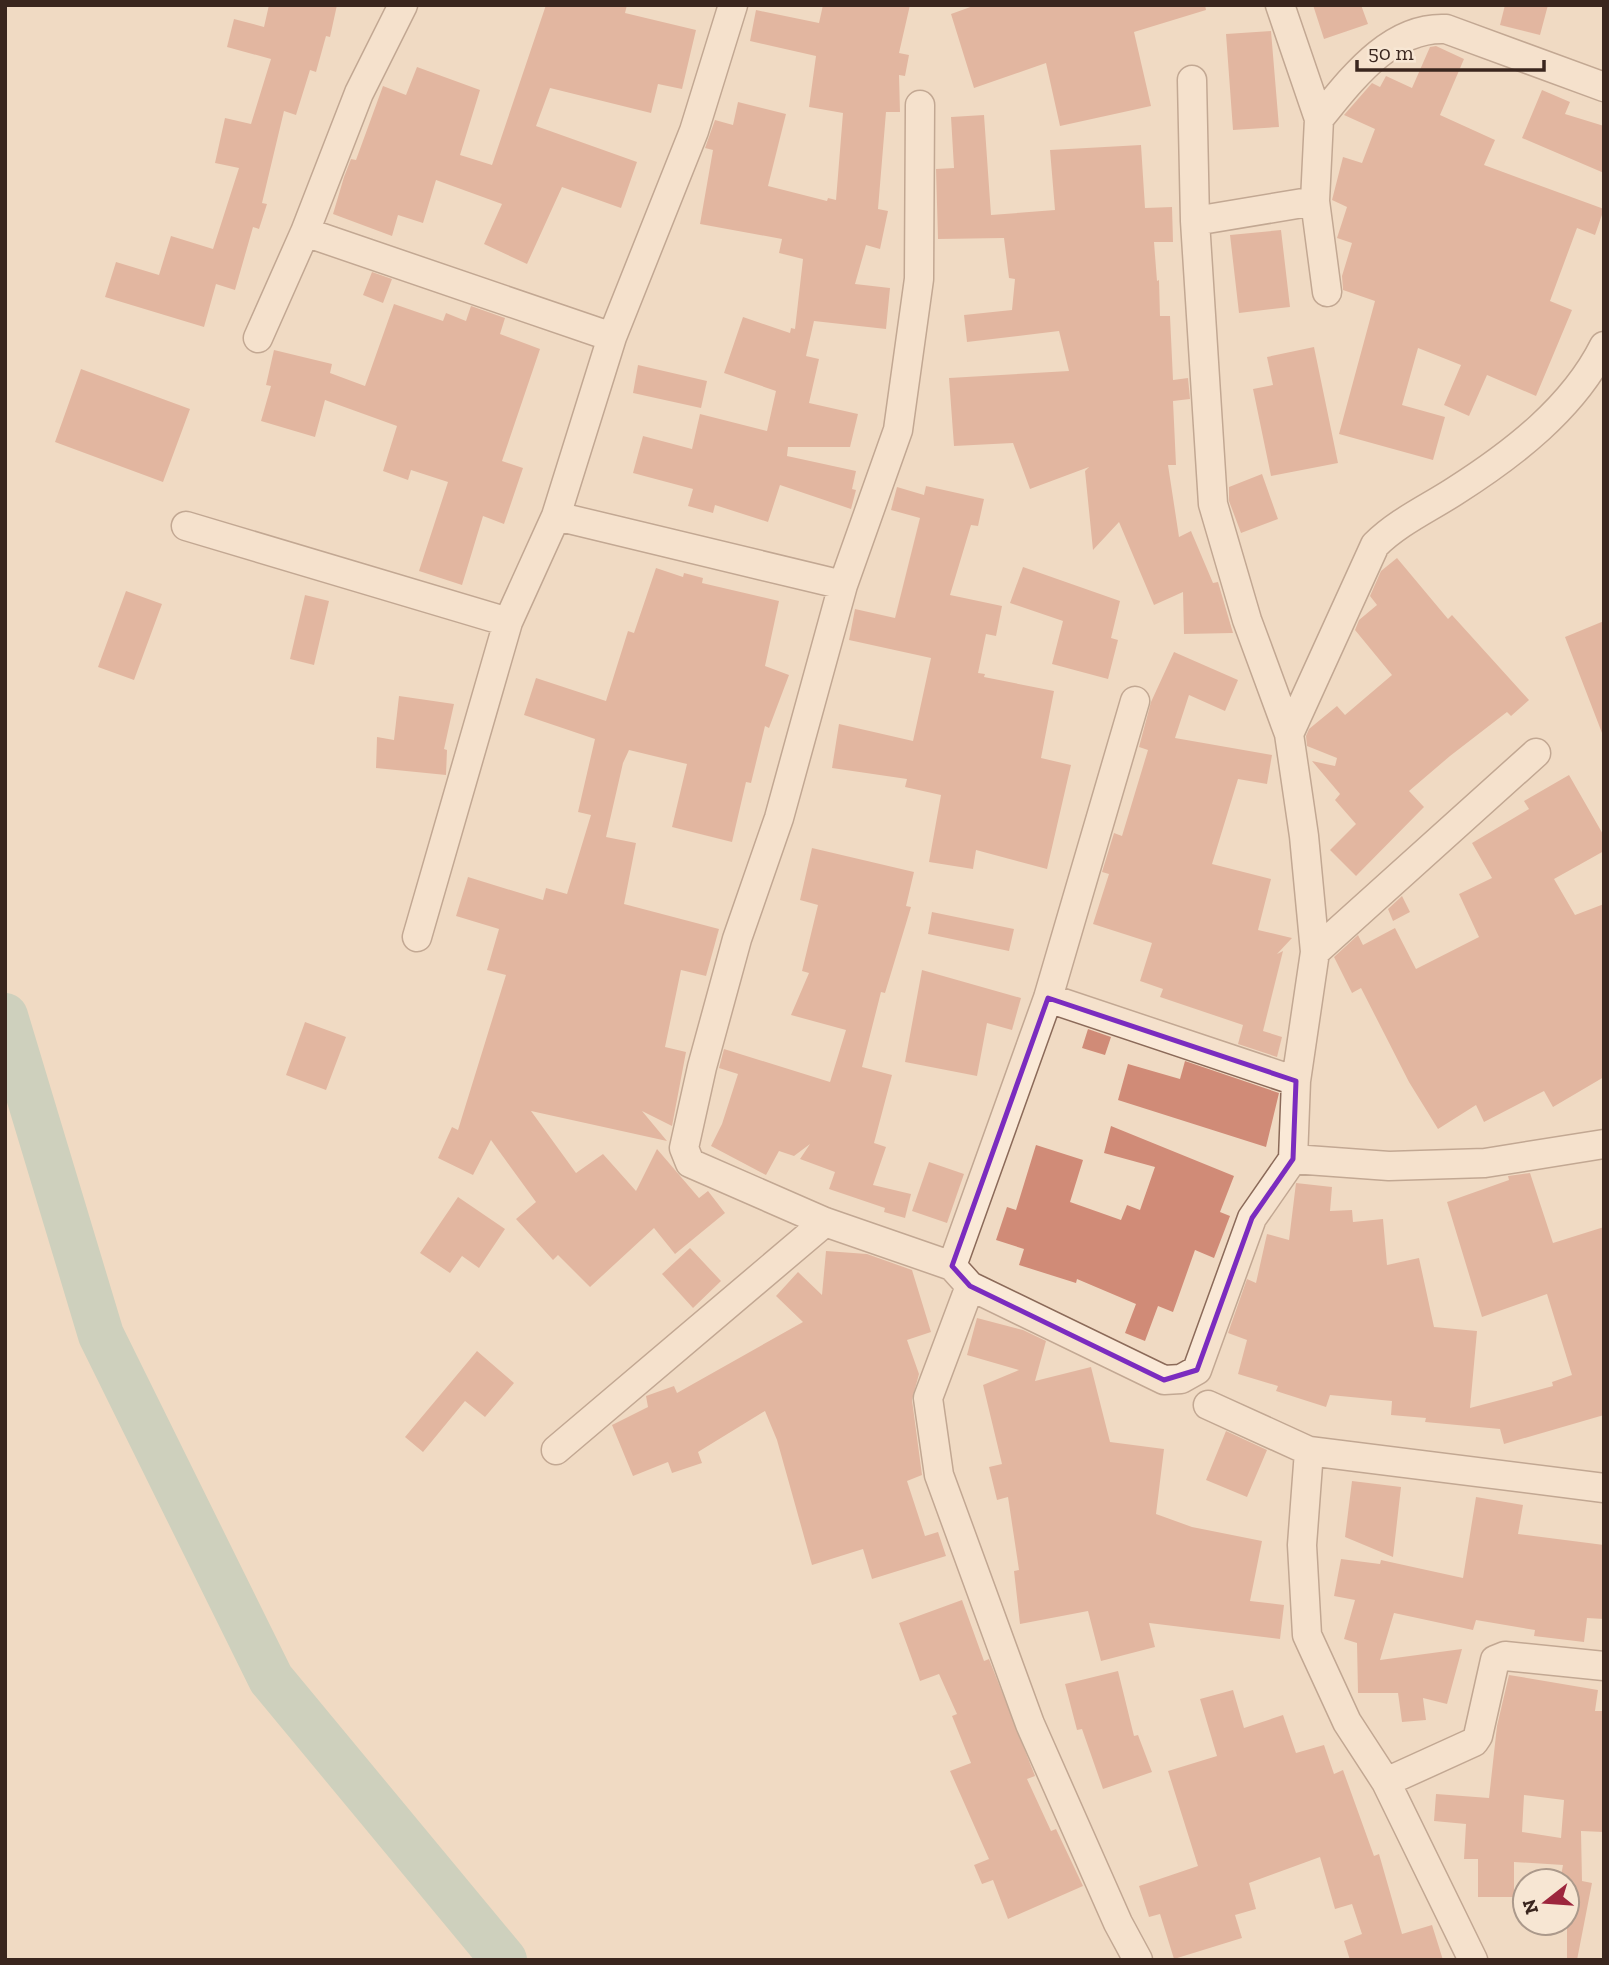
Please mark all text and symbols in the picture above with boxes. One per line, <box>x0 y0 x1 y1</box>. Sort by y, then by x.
scale bar <box>1357 28 1544 72</box>
text: 50 m <box>1368 40 1414 65</box>
north arrow <box>1511 1867 1581 1937</box>
text: N <box>1517 1897 1543 1917</box>

